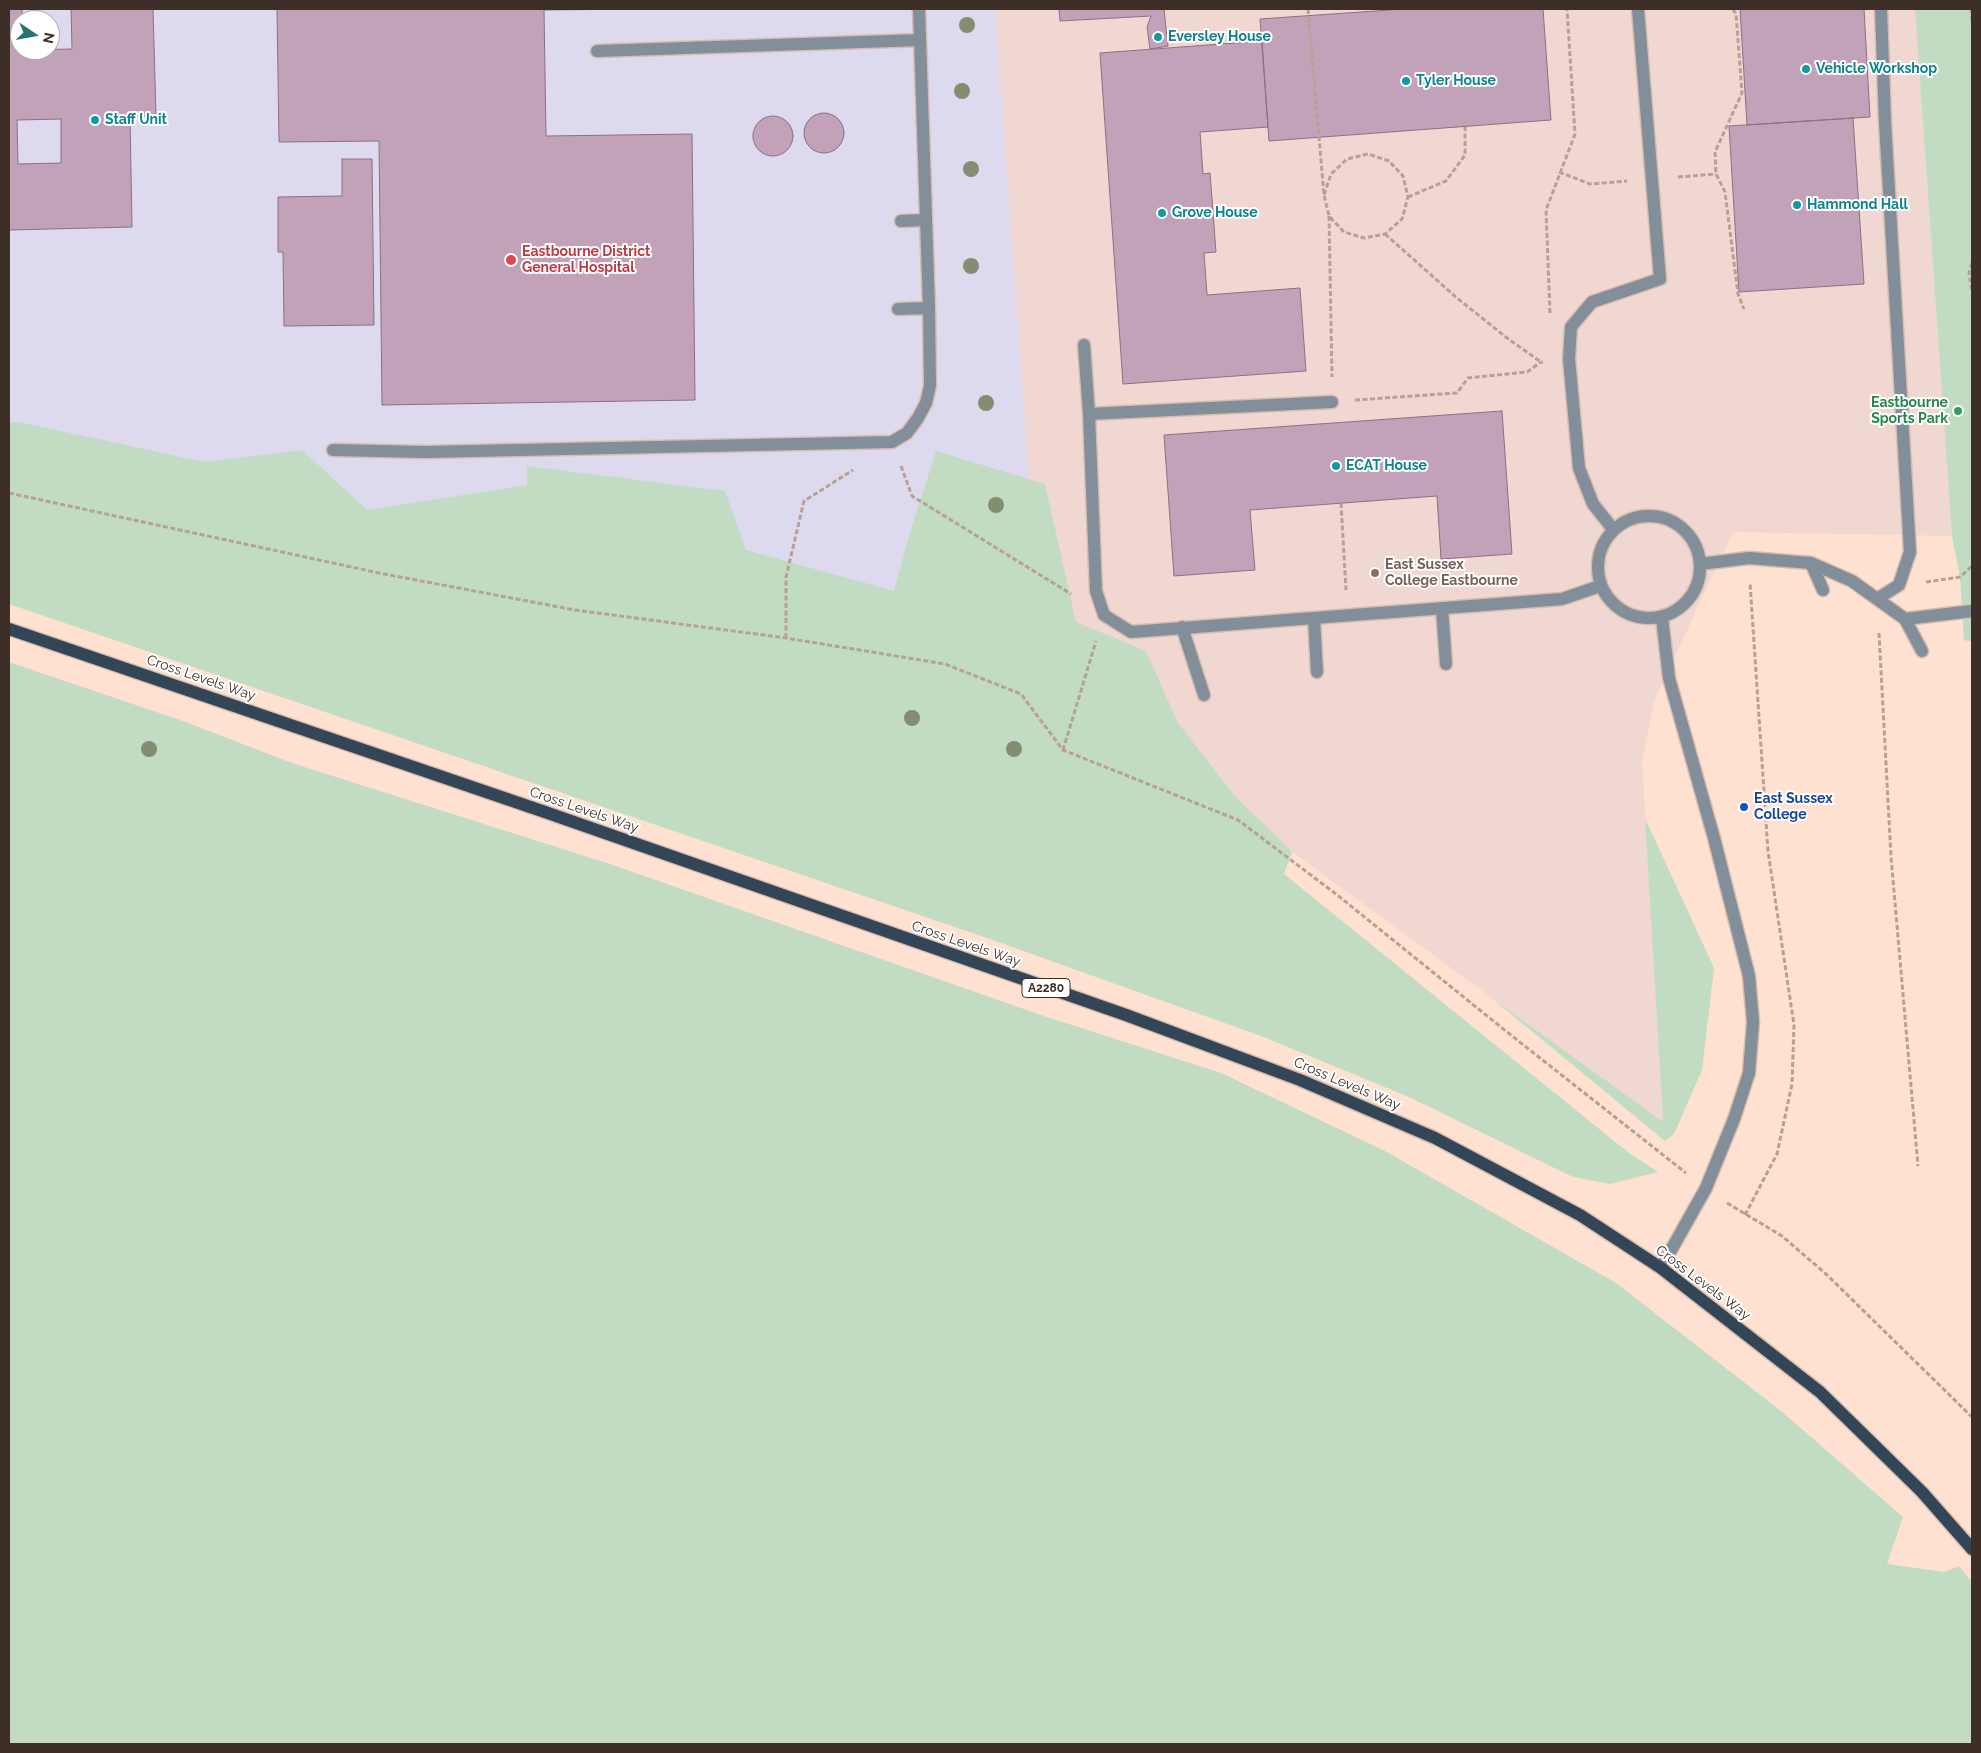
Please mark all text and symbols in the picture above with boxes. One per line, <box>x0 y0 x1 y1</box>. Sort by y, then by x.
north arrow <box>10 10 60 60</box>
place label: Eversley House <box>1168 29 1271 45</box>
text: N <box>40 31 58 45</box>
marker: Eversley House <box>1152 31 1164 43</box>
place label: Vehicle Workshop <box>1816 61 1937 77</box>
marker: Vehicle Workshop <box>1800 63 1812 75</box>
place label: Tyler House <box>1416 73 1496 89</box>
marker: Tyler House <box>1400 75 1412 87</box>
place label: Staff Unit <box>105 112 167 128</box>
marker: Staff Unit <box>89 114 101 126</box>
place label: Hammond Hall <box>1807 197 1908 213</box>
marker: Hammond Hall <box>1791 199 1803 211</box>
place label: Grove House <box>1172 205 1258 221</box>
marker: Grove House <box>1156 207 1168 219</box>
place label: Eastbourne District General Hospital <box>522 244 650 276</box>
marker: Eastbourne District General Hospital <box>504 253 518 267</box>
place label: Eastbourne Sports Park <box>1871 395 1948 428</box>
marker: Eastbourne Sports Park <box>1952 405 1964 417</box>
place label: ECAT House <box>1346 458 1427 474</box>
marker: ECAT House <box>1330 460 1342 472</box>
place label: East Sussex College Eastbourne <box>1385 557 1518 590</box>
marker: East Sussex College Eastbourne <box>1369 567 1381 579</box>
street label: Cross Levels Way <box>144 651 258 705</box>
street label: Cross Levels Way <box>527 783 641 837</box>
place label: East Sussex College <box>1754 791 1833 824</box>
marker: East Sussex College <box>1738 801 1750 813</box>
street label: Cross Levels Way <box>909 917 1023 971</box>
road number: A2280 <box>1022 978 1070 998</box>
street label: Cross Levels Way <box>1291 1054 1403 1114</box>
street label: Cross Levels Way <box>1652 1242 1754 1324</box>

